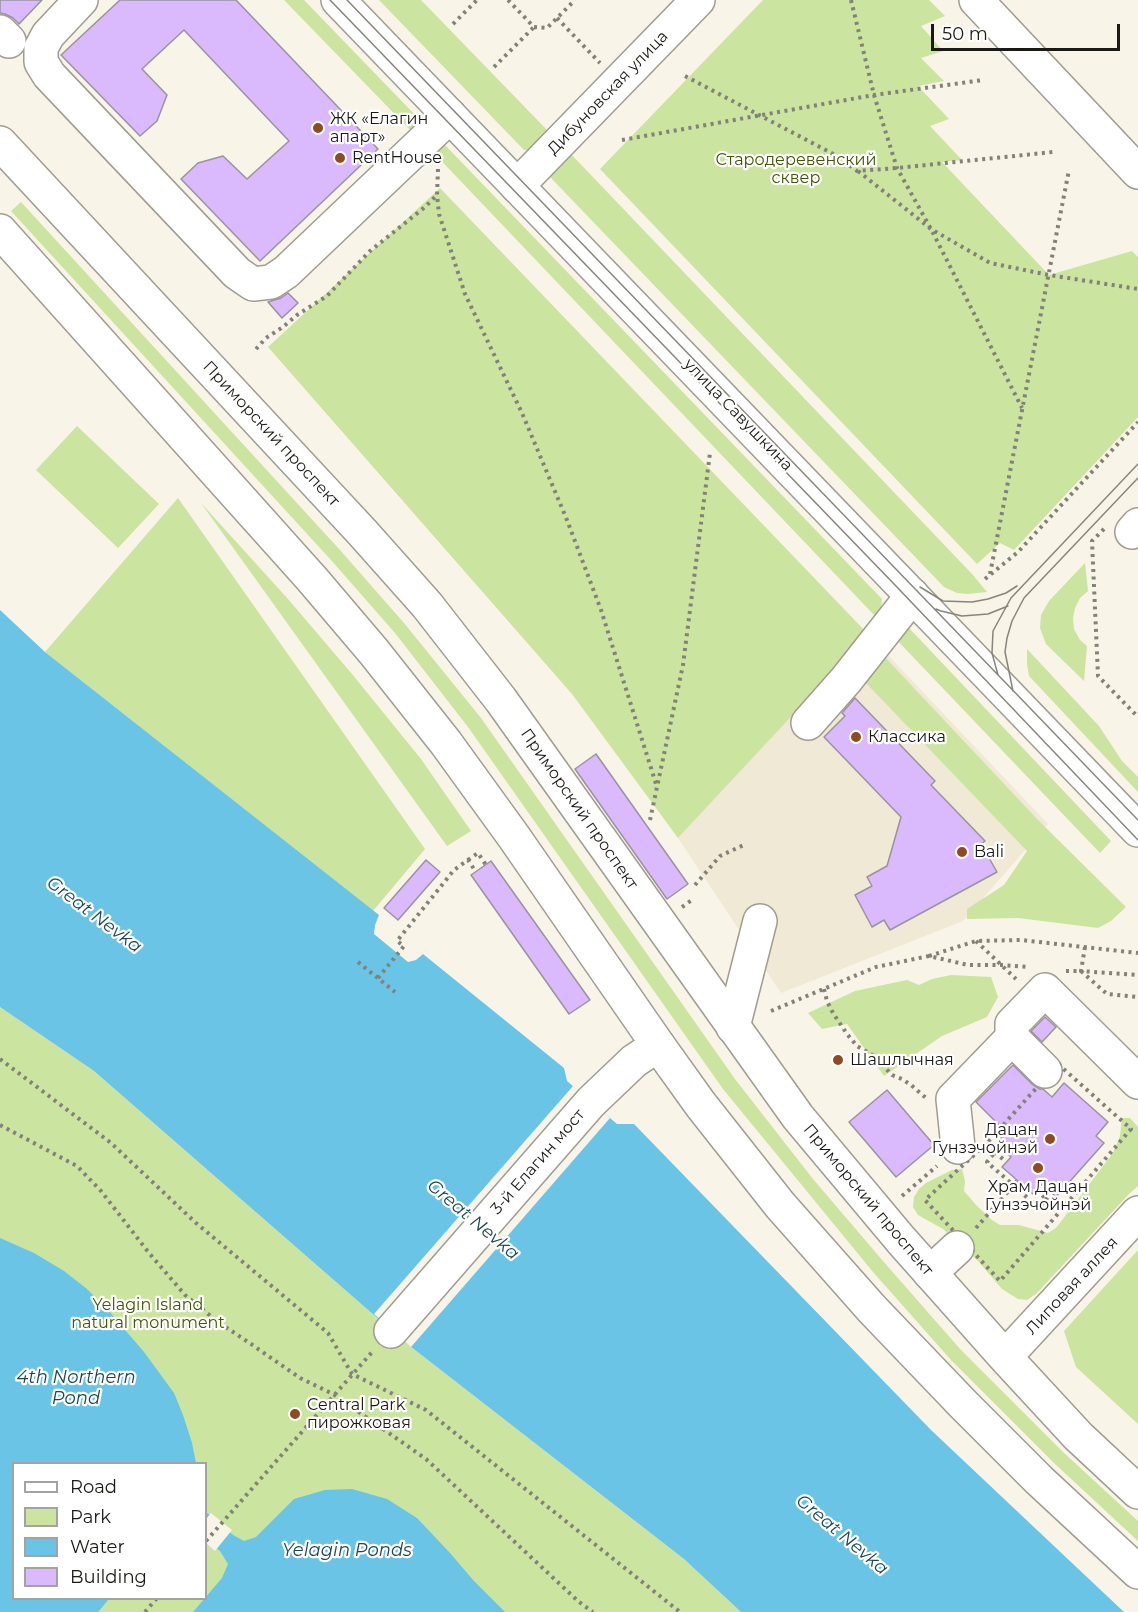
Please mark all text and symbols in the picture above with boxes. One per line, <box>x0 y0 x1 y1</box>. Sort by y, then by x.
scale bar <box>934 12 1123 50</box>
text: 50 m <box>942 23 988 45</box>
street label: Дибуновская улица <box>544 27 672 159</box>
place label: ЖК «Елагин апарт» <box>330 109 428 147</box>
marker: ЖК «Елагин апарт» <box>311 121 325 135</box>
place label: RentHouse <box>352 148 442 168</box>
park label: Стародеревенский сквер <box>715 150 877 188</box>
marker: RentHouse <box>333 151 347 165</box>
street label: улица Савушкина <box>679 355 797 475</box>
street label: Приморский проспект <box>199 357 343 511</box>
street label: Приморский проспект <box>516 725 642 893</box>
place label: Классика <box>868 727 946 747</box>
marker: Классика <box>849 730 863 744</box>
place label: Bali <box>974 842 1004 862</box>
marker: Bali <box>955 845 969 859</box>
water label: Great Nevka <box>42 872 146 958</box>
place label: Шашлычная <box>850 1050 954 1070</box>
marker: Шашлычная <box>831 1053 845 1067</box>
street label: 3-й Елагин мост <box>487 1105 589 1219</box>
street label: Приморский проспект <box>799 1120 937 1280</box>
place label: Дацан Гунзэчойнэй <box>932 1120 1038 1158</box>
marker: Дацан Гунзэчойнэй <box>1043 1132 1057 1146</box>
marker: Храм Дацан Гунзэчойнэй <box>1031 1161 1045 1175</box>
water label: Great Nevka <box>423 1175 523 1265</box>
place label: Храм Дацан Гунзэчойнэй <box>985 1177 1091 1215</box>
street label: Липовая аллея <box>1022 1233 1122 1339</box>
park label: Yelagin Island natural monument <box>71 1295 225 1333</box>
water label: 4th Northern Pond <box>16 1367 136 1410</box>
place label: Central Park пирожковая <box>307 1395 411 1433</box>
marker: Central Park пирожковая <box>288 1407 302 1421</box>
legend <box>12 1462 207 1600</box>
text: Road <box>70 1476 117 1498</box>
water label: Great Nevka <box>792 1490 892 1580</box>
text: Park <box>70 1506 111 1528</box>
text: Water <box>70 1536 125 1558</box>
water label: Yelagin Ponds <box>282 1540 412 1562</box>
text: Building <box>70 1566 147 1588</box>

